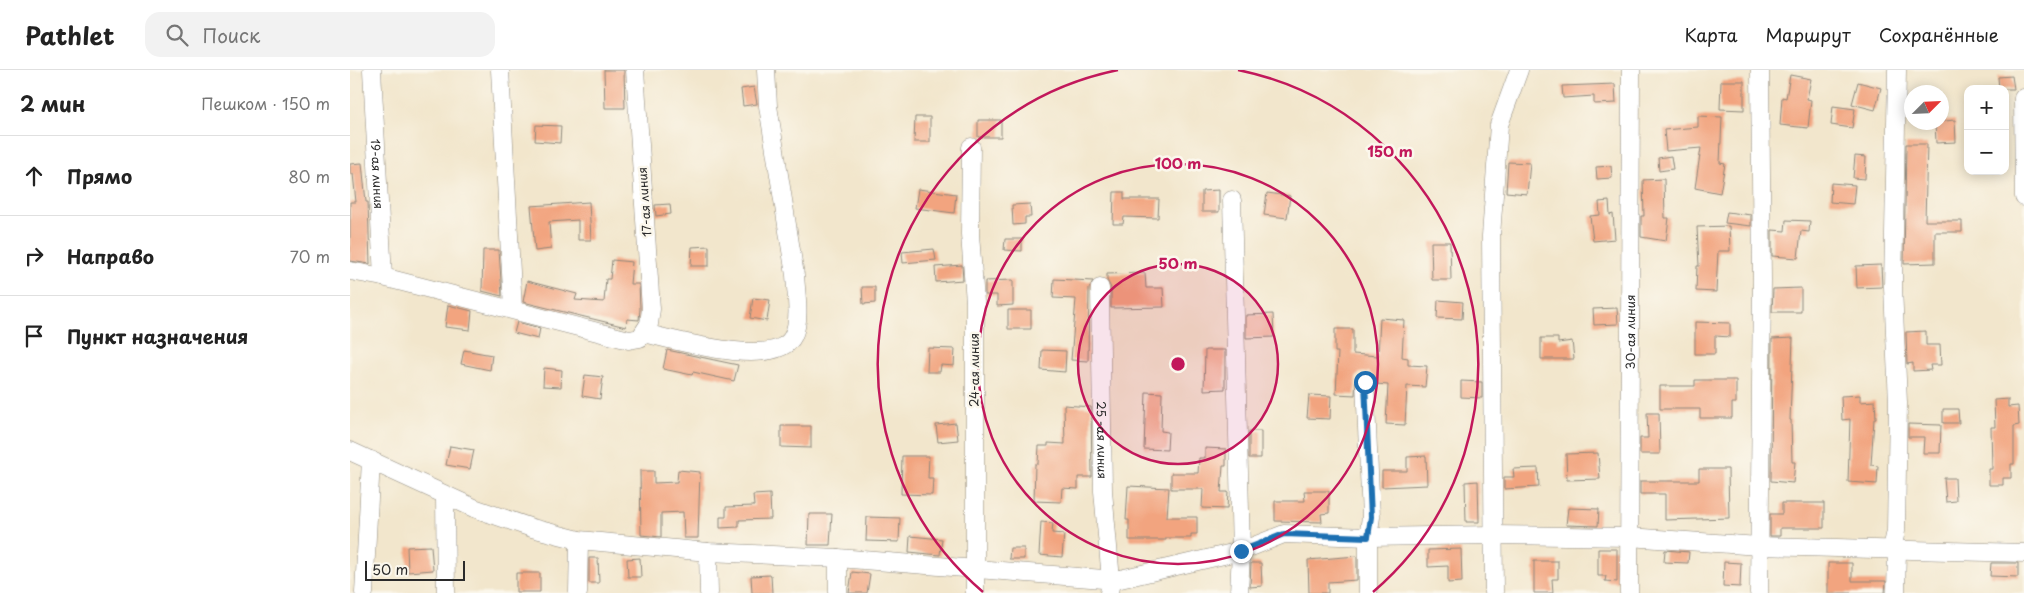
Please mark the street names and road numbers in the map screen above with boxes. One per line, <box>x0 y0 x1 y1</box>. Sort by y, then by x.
street label: 19-ая линия <box>367 138 388 210</box>
street label: 17-ая линия <box>633 167 655 237</box>
street label: 30-ая линия <box>1621 295 1639 369</box>
street label: 24-ая линия <box>965 333 983 407</box>
street label: 25 -ая линия <box>1093 401 1112 479</box>

